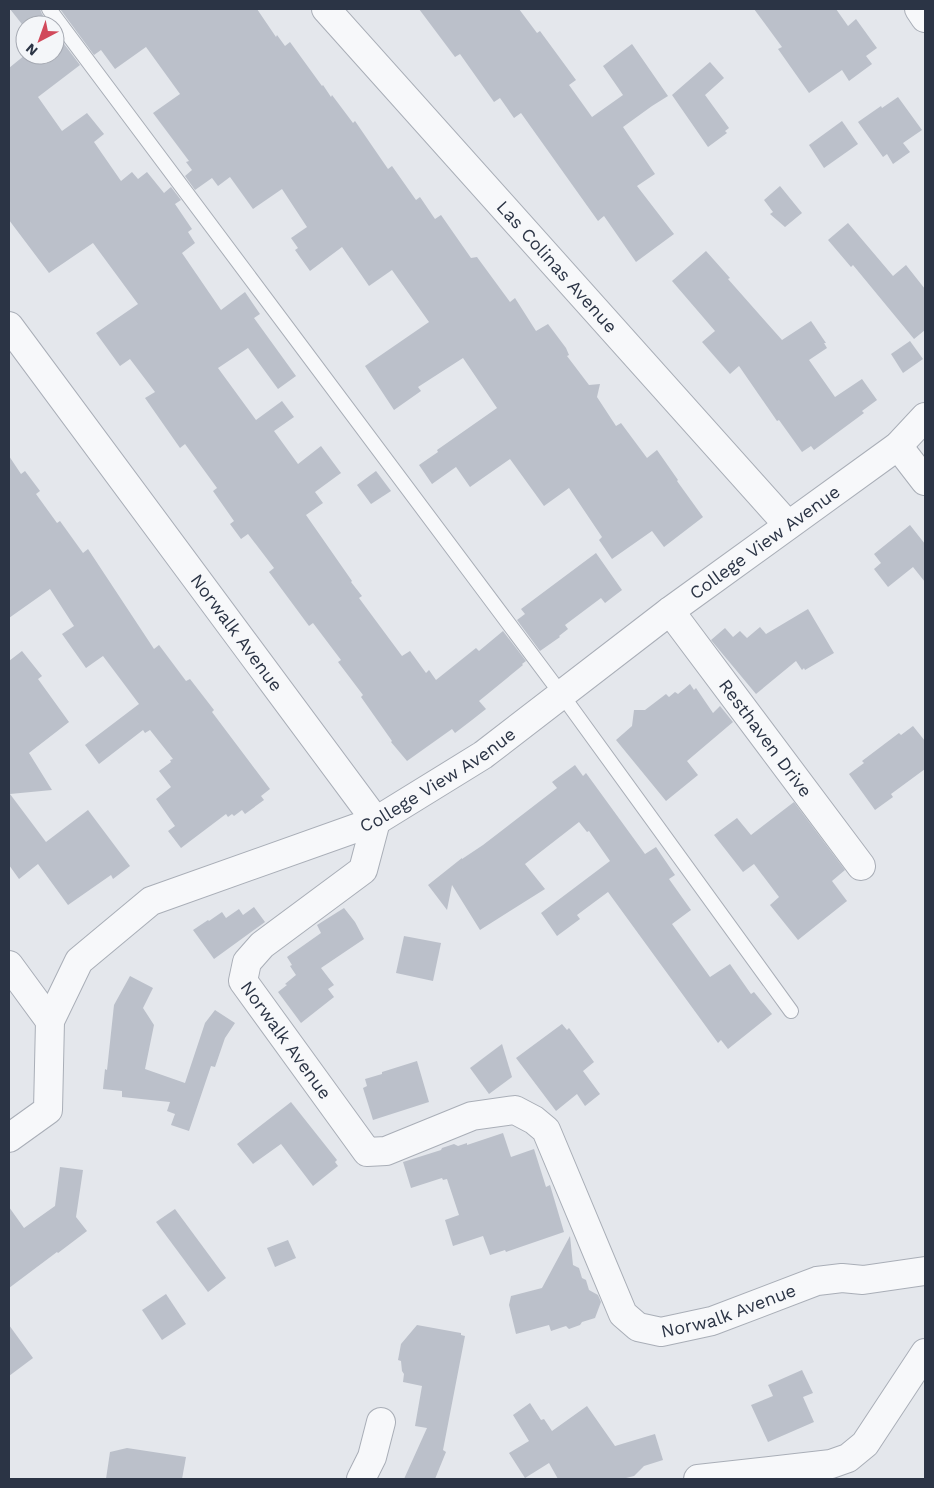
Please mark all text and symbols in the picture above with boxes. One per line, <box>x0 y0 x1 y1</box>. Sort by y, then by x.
north arrow <box>15 15 65 65</box>
text: N <box>22 40 41 59</box>
street label: Las Colinas Avenue <box>493 196 622 337</box>
street label: College View Avenue <box>685 481 844 603</box>
street label: Norwalk Avenue <box>187 570 287 695</box>
street label: Resthaven Drive <box>715 675 817 801</box>
street label: College View Avenue <box>357 723 519 836</box>
street label: Norwalk Avenue <box>237 977 336 1103</box>
street label: Norwalk Avenue <box>659 1279 799 1342</box>

